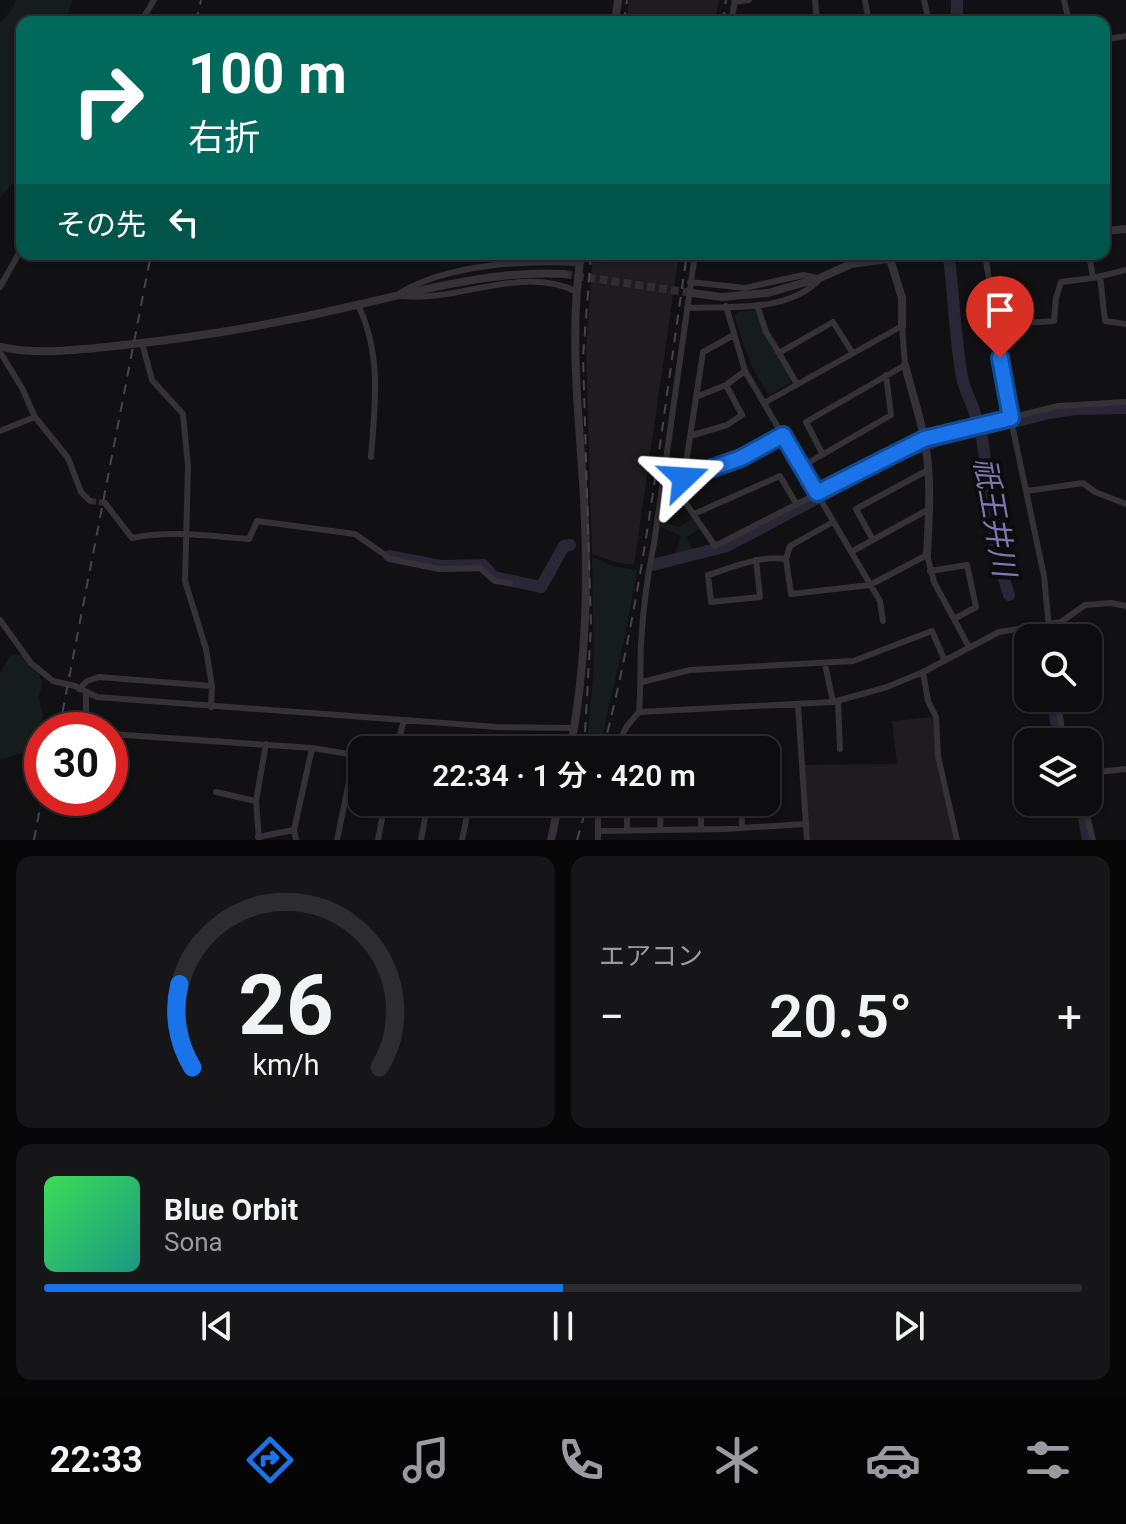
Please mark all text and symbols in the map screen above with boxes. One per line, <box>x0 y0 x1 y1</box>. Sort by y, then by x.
text: 100 m <box>188 41 347 107</box>
icon: right <box>56 48 160 152</box>
text: 右折 <box>188 117 260 159</box>
icon: left <box>162 200 206 244</box>
text: その先 <box>56 207 146 242</box>
pin <box>966 276 1034 358</box>
icon: arrive <box>978 288 1022 332</box>
position arrow <box>642 436 726 520</box>
water label: 祇王井川 <box>967 455 1023 582</box>
map controls <box>1014 624 1102 816</box>
button: search <box>1014 624 1102 712</box>
speed limit sign: 30 <box>24 712 128 816</box>
button: layers <box>1014 728 1102 816</box>
text: 22:34 · 1 分 · 420 m <box>432 758 696 793</box>
text: エアコン <box>599 941 703 971</box>
text: 26 <box>238 957 333 1054</box>
text: 20.5° <box>769 981 912 1052</box>
text: − <box>599 991 624 1043</box>
text: + <box>1057 991 1082 1043</box>
text: km/h <box>252 1048 319 1082</box>
text: Blue Orbit <box>164 1192 298 1227</box>
text: Sona <box>164 1227 223 1257</box>
icon: previous <box>195 1304 239 1348</box>
icon: pause <box>541 1304 585 1348</box>
icon: next <box>887 1304 931 1348</box>
icon: directions <box>242 1432 298 1488</box>
icon: music <box>398 1432 454 1488</box>
icon: phone <box>553 1432 609 1488</box>
icon: climate <box>709 1432 765 1488</box>
icon: car <box>865 1432 921 1488</box>
icon: filters <box>1020 1432 1076 1488</box>
text: 22:33 <box>50 1439 143 1481</box>

